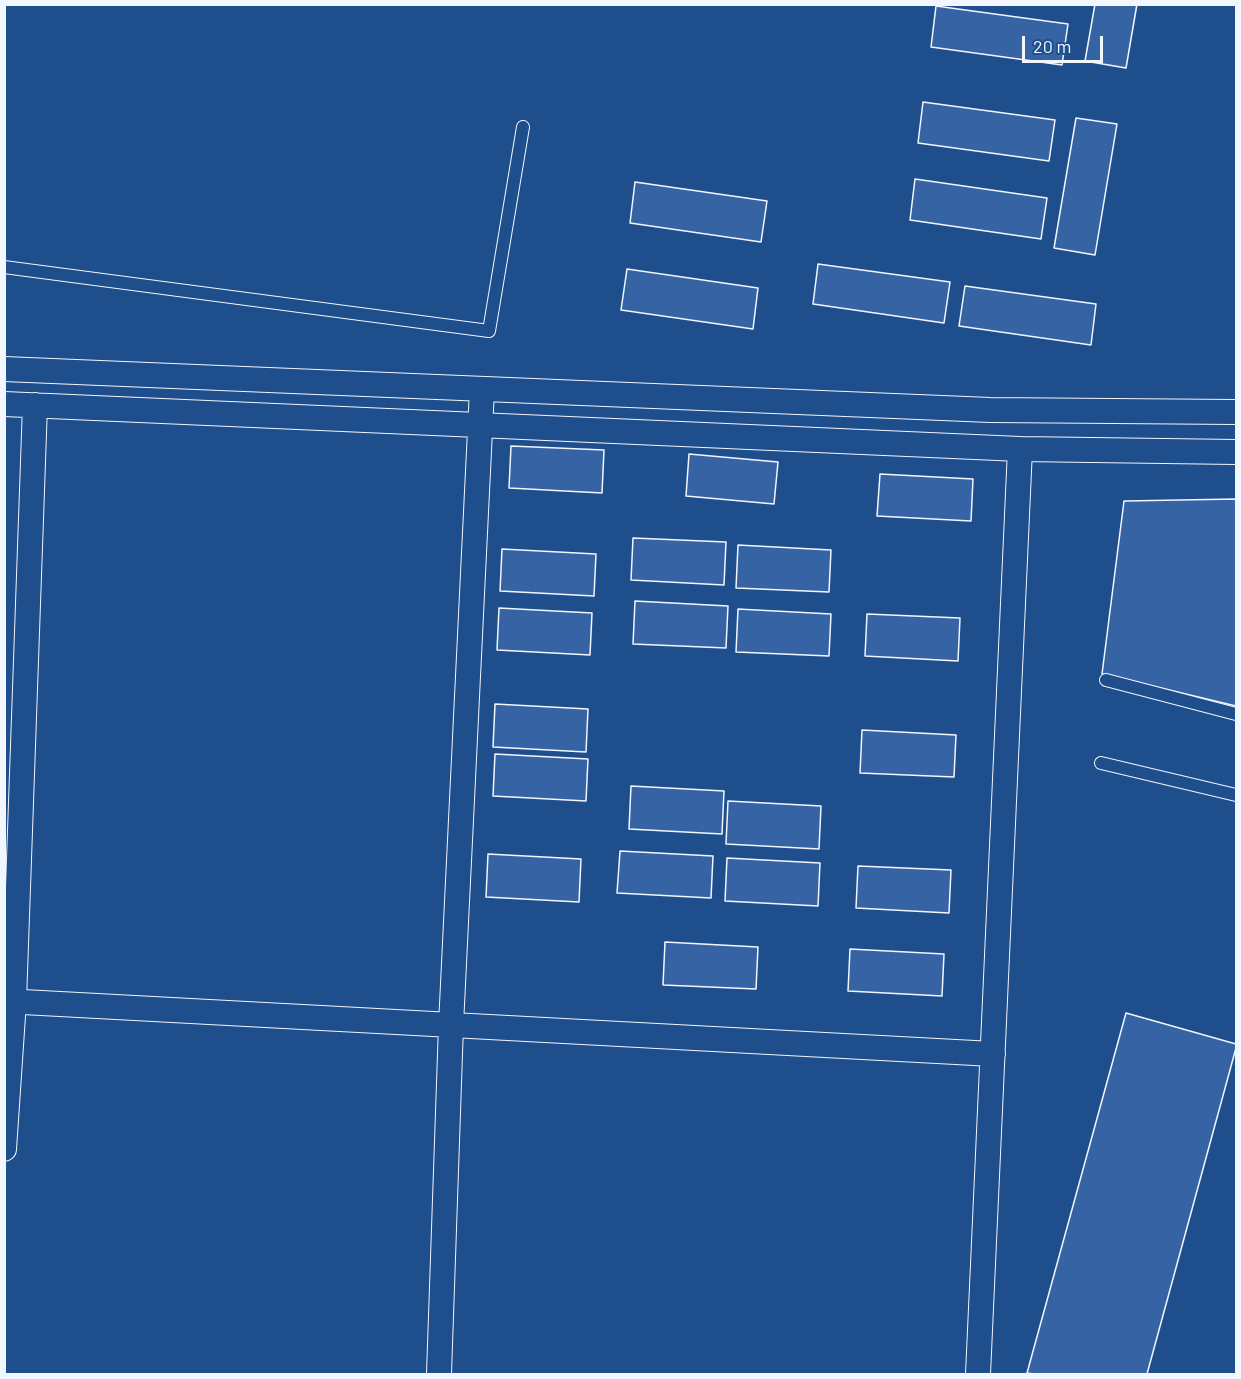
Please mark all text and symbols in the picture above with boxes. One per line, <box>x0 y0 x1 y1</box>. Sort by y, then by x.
scale bar <box>1025 24 1106 62</box>
text: 20 m <box>1033 35 1071 57</box>

